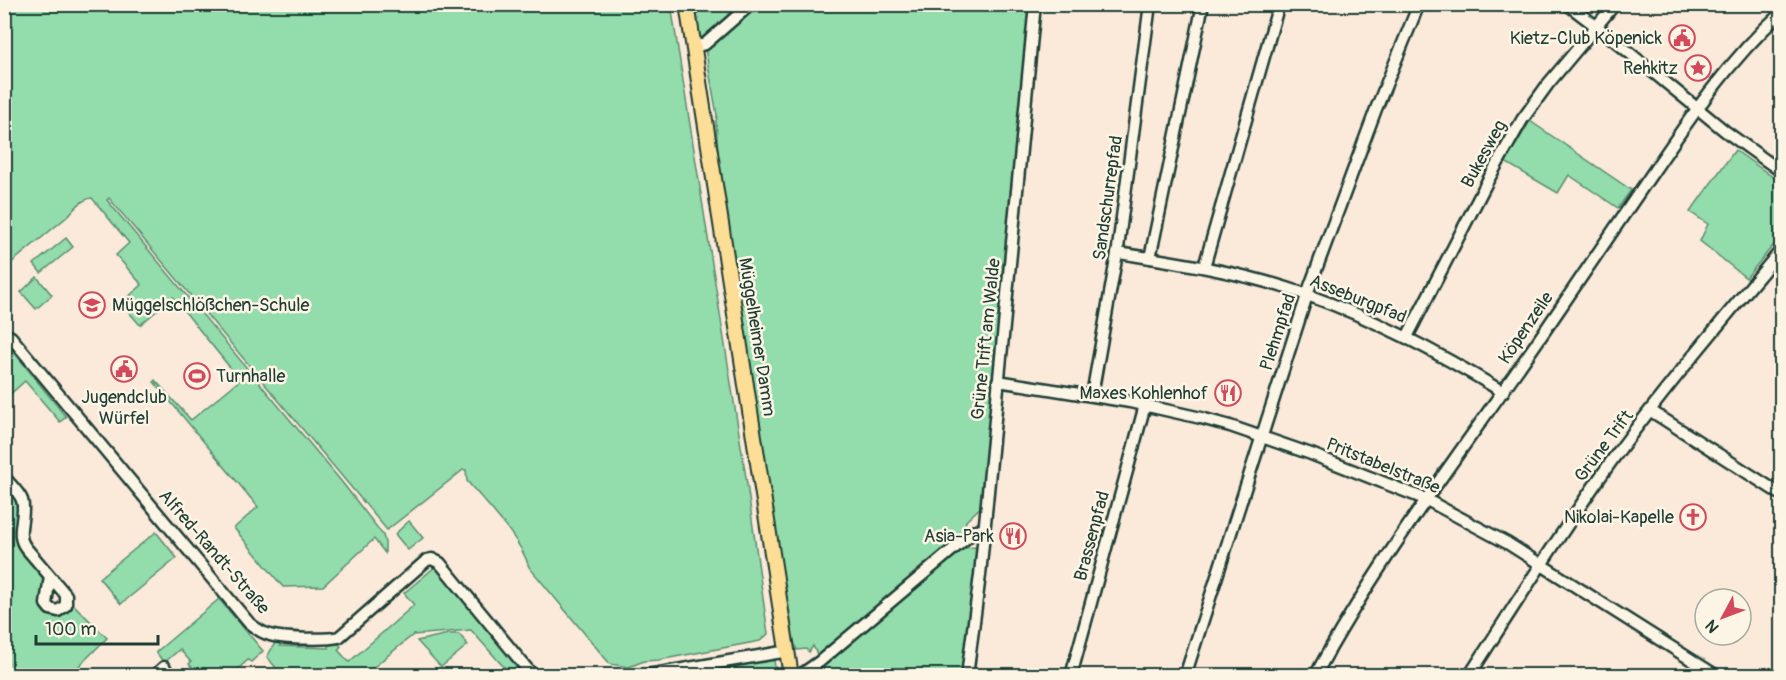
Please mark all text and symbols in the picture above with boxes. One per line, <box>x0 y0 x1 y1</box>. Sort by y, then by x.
public building icon: Kietz-Club Köpenick <box>1667 23 1697 53</box>
place label: Kietz-Club Köpenick <box>1510 27 1662 50</box>
place icon: Rehkitz <box>1683 53 1713 83</box>
place label: Rehkitz <box>1623 57 1678 80</box>
street label: Bukesweg <box>1456 116 1512 192</box>
street label: Sandschurrepfad <box>1088 134 1128 262</box>
street label: Müggelheimer Damm <box>733 256 781 418</box>
street label: Grüne Trift am Walde <box>966 257 1006 421</box>
street label: Asseburgpfad <box>1306 269 1410 329</box>
street label: Köpenzeile <box>1493 287 1559 369</box>
school or university icon: Müggelschlößchen-Schule <box>77 290 107 320</box>
street label: Plehmpfad <box>1255 291 1301 373</box>
place label: Müggelschlößchen-Schule <box>112 294 309 317</box>
public building icon: Jugendclub Würfel <box>109 354 139 384</box>
sports icon: Turnhalle <box>182 361 212 391</box>
place label: Turnhalle <box>216 365 285 388</box>
restaurant icon: Maxes Kohlenhof <box>1213 378 1243 408</box>
place label: Maxes Kohlenhof <box>1079 382 1209 405</box>
place label: Jugendclub Würfel <box>81 386 167 430</box>
street label: Grüne Trift <box>1569 405 1639 487</box>
street label: Pritstabelstraße <box>1323 433 1443 499</box>
street label: Alfred-Randt-Straße <box>153 485 275 619</box>
street label: Brassenpfad <box>1069 489 1115 583</box>
church icon: Nikolai-Kapelle <box>1678 502 1708 532</box>
place label: Nikolai-Kapelle <box>1564 506 1674 529</box>
restaurant icon: Asia-Park <box>998 521 1028 551</box>
place label: Asia-Park <box>924 525 994 548</box>
north arrow <box>1693 587 1753 647</box>
scale bar <box>36 608 158 646</box>
text: N <box>1701 615 1724 637</box>
text: 100 m <box>45 618 97 641</box>

